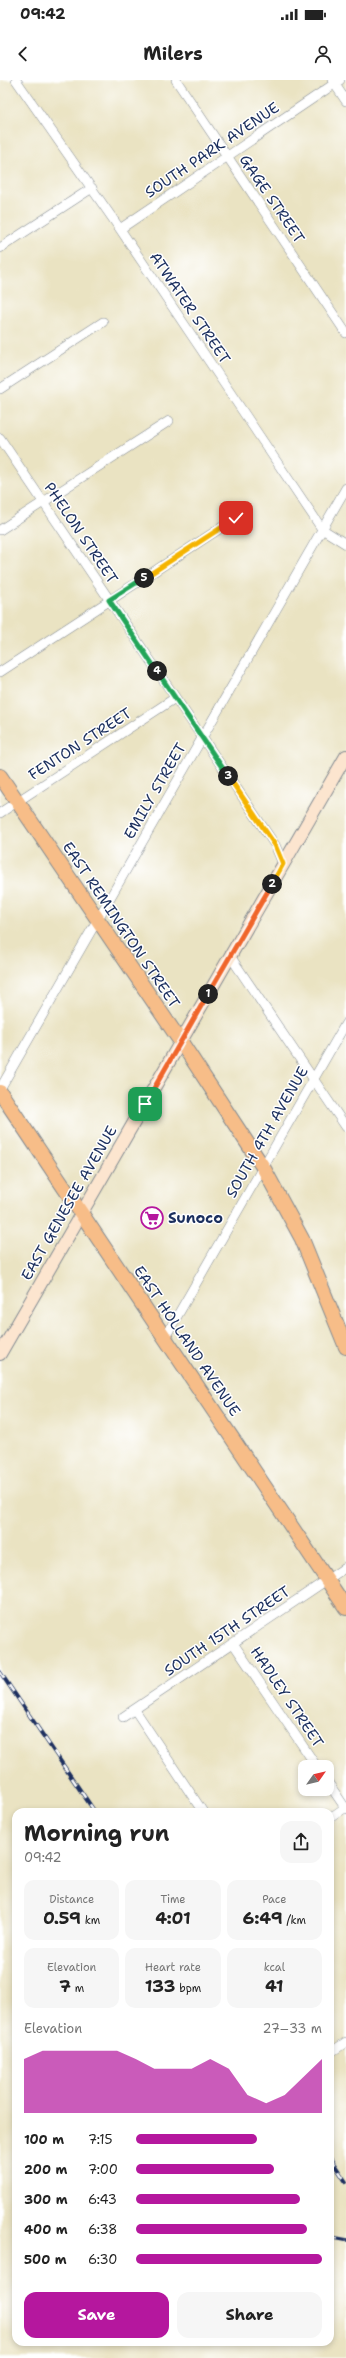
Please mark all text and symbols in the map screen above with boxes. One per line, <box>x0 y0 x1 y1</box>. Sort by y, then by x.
text: 09:42 <box>20 4 65 24</box>
text: Milers <box>143 42 203 66</box>
icon: back <box>12 43 34 65</box>
icon: person <box>312 43 334 65</box>
street label: SOUTH PARK AVENUE <box>141 97 283 203</box>
street label: GAGE STREET <box>235 151 309 247</box>
street label: ATWATER STREET <box>145 248 235 368</box>
street label: PHELON STREET <box>40 478 122 588</box>
pin <box>219 501 253 535</box>
icon: check <box>225 507 247 529</box>
pin: 5 <box>134 568 154 588</box>
text: 5 <box>141 570 147 585</box>
pin: 4 <box>147 661 167 681</box>
text: 4 <box>153 663 161 678</box>
street label: FENTON STREET <box>25 703 135 785</box>
street label: EMILY STREET <box>119 739 191 843</box>
pin: 3 <box>218 766 238 786</box>
text: 3 <box>224 768 232 783</box>
street label: EAST REMINGTON STREET <box>58 838 184 1012</box>
pin: 2 <box>262 874 282 894</box>
text: 2 <box>268 876 276 891</box>
pin: 1 <box>198 984 218 1004</box>
text: 1 <box>205 986 211 1001</box>
street label: SOUTH 4TH AVENUE <box>221 1063 313 1201</box>
pin <box>128 1087 162 1121</box>
icon: arrive <box>134 1093 156 1115</box>
street label: EAST GENESEE AVENUE <box>16 1122 122 1284</box>
supermarket icon: Sunoco <box>139 1205 165 1231</box>
place label: Sunoco <box>168 1208 223 1228</box>
street label: EAST HOLLAND AVENUE <box>129 1262 245 1420</box>
street label: SOUTH 15TH STREET <box>160 1581 294 1681</box>
street label: HADLEY STREET <box>246 1643 328 1751</box>
north arrow <box>298 1760 334 1796</box>
map controls <box>298 1760 334 1796</box>
text: Morning run <box>24 1819 169 1848</box>
button: share <box>280 1821 322 1863</box>
text: 09:42 <box>24 1849 62 1866</box>
text: Distance <box>49 1892 94 1907</box>
text: Time <box>160 1892 186 1907</box>
text: Pace <box>262 1892 286 1907</box>
text: 0.59 <box>43 1907 81 1929</box>
text: 4:01 <box>155 1907 191 1929</box>
text: 6:49 <box>243 1907 283 1929</box>
text: km <box>81 1913 100 1928</box>
text: /km <box>283 1913 306 1928</box>
text: Elevation <box>47 1960 96 1975</box>
text: Heart rate <box>145 1960 201 1975</box>
text: kcal <box>264 1960 285 1975</box>
text: 7 <box>59 1975 71 1997</box>
text: 133 <box>145 1975 175 1997</box>
text: 41 <box>265 1975 284 1997</box>
text: m <box>71 1981 84 1996</box>
text: bpm <box>175 1981 201 1996</box>
text: Elevation <box>24 2020 82 2037</box>
text: 27–33 m <box>263 2020 322 2037</box>
text: 100 m <box>24 2131 64 2148</box>
text: 7:15 <box>88 2131 112 2148</box>
text: 200 m <box>24 2161 67 2178</box>
text: 7:00 <box>88 2161 118 2178</box>
text: 300 m <box>24 2191 68 2208</box>
text: 6:43 <box>88 2191 117 2208</box>
text: 400 m <box>24 2221 68 2238</box>
text: 6:38 <box>88 2221 117 2238</box>
text: 500 m <box>24 2251 67 2268</box>
text: 6:30 <box>88 2251 117 2268</box>
button: Save <box>24 2292 169 2338</box>
button: Share <box>177 2292 322 2338</box>

